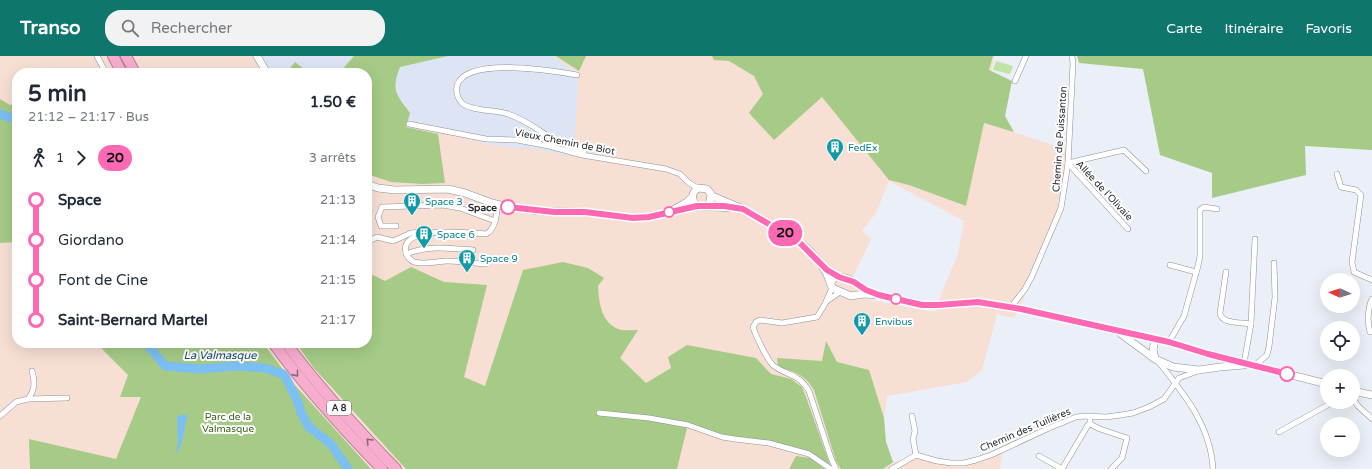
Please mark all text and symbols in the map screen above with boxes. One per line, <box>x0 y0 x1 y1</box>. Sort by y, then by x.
search box <box>105 10 385 46</box>
text: Transo <box>20 17 81 39</box>
icon: search <box>119 17 141 39</box>
text: Rechercher <box>151 19 232 37</box>
text: Carte <box>1166 20 1202 37</box>
text: Itinéraire <box>1224 20 1283 37</box>
text: Favoris <box>1305 20 1352 37</box>
text: 5 min <box>28 81 87 107</box>
street label: Chemin de Puissanton <box>1050 86 1070 192</box>
text: 1.50 € <box>310 93 356 111</box>
text: 21:12 – 21:17 · Bus <box>28 109 149 125</box>
street label: Vieux Chemin de Biot <box>514 126 616 158</box>
building icon: FedEx <box>825 137 845 162</box>
place label: FedEx <box>848 142 877 154</box>
icon: walk <box>28 147 50 169</box>
icon: forward <box>70 147 92 169</box>
text: 20 <box>106 149 124 166</box>
text: 1 <box>56 150 64 166</box>
text: 3 arrêts <box>309 150 356 166</box>
street label: Allée de l'Olivaie <box>1073 158 1135 223</box>
text: Space <box>58 191 101 209</box>
building icon: Space 3 <box>402 191 422 216</box>
text: 21:13 <box>320 192 356 208</box>
place label: Space 3 <box>425 196 463 208</box>
marker: Space <box>500 199 516 215</box>
place label: Space <box>468 202 497 214</box>
unlabelled marker <box>663 206 675 218</box>
line badge: 20 <box>767 220 803 246</box>
building icon: Space 6 <box>414 224 434 249</box>
text: 20 <box>776 224 794 241</box>
place label: Space 6 <box>437 229 475 241</box>
text: Giordano <box>58 231 124 249</box>
text: 21:14 <box>320 232 356 248</box>
building icon: Space 9 <box>457 248 477 273</box>
place label: Space 9 <box>480 253 518 265</box>
text: Font de Cine <box>58 271 148 289</box>
text: 21:15 <box>320 272 356 288</box>
north arrow <box>1320 273 1360 313</box>
map controls <box>1320 273 1360 457</box>
unlabelled marker <box>890 293 902 305</box>
text: Saint-Bernard Martel <box>58 311 208 329</box>
building icon: Envibus <box>852 311 872 336</box>
text: 21:17 <box>320 312 356 328</box>
place label: Envibus <box>875 316 912 328</box>
button: locate <box>1320 321 1360 361</box>
water label: La Valmasque <box>184 349 257 362</box>
unlabelled marker <box>1279 366 1295 382</box>
button: + <box>1320 369 1360 409</box>
one-way arrow <box>291 370 298 377</box>
road number: A 8 <box>327 401 351 415</box>
street label: Chemin des Tuilières <box>978 405 1073 454</box>
park label: Parc de la Valmasque <box>202 411 254 435</box>
button: − <box>1320 417 1360 457</box>
one-way arrow <box>366 438 374 446</box>

